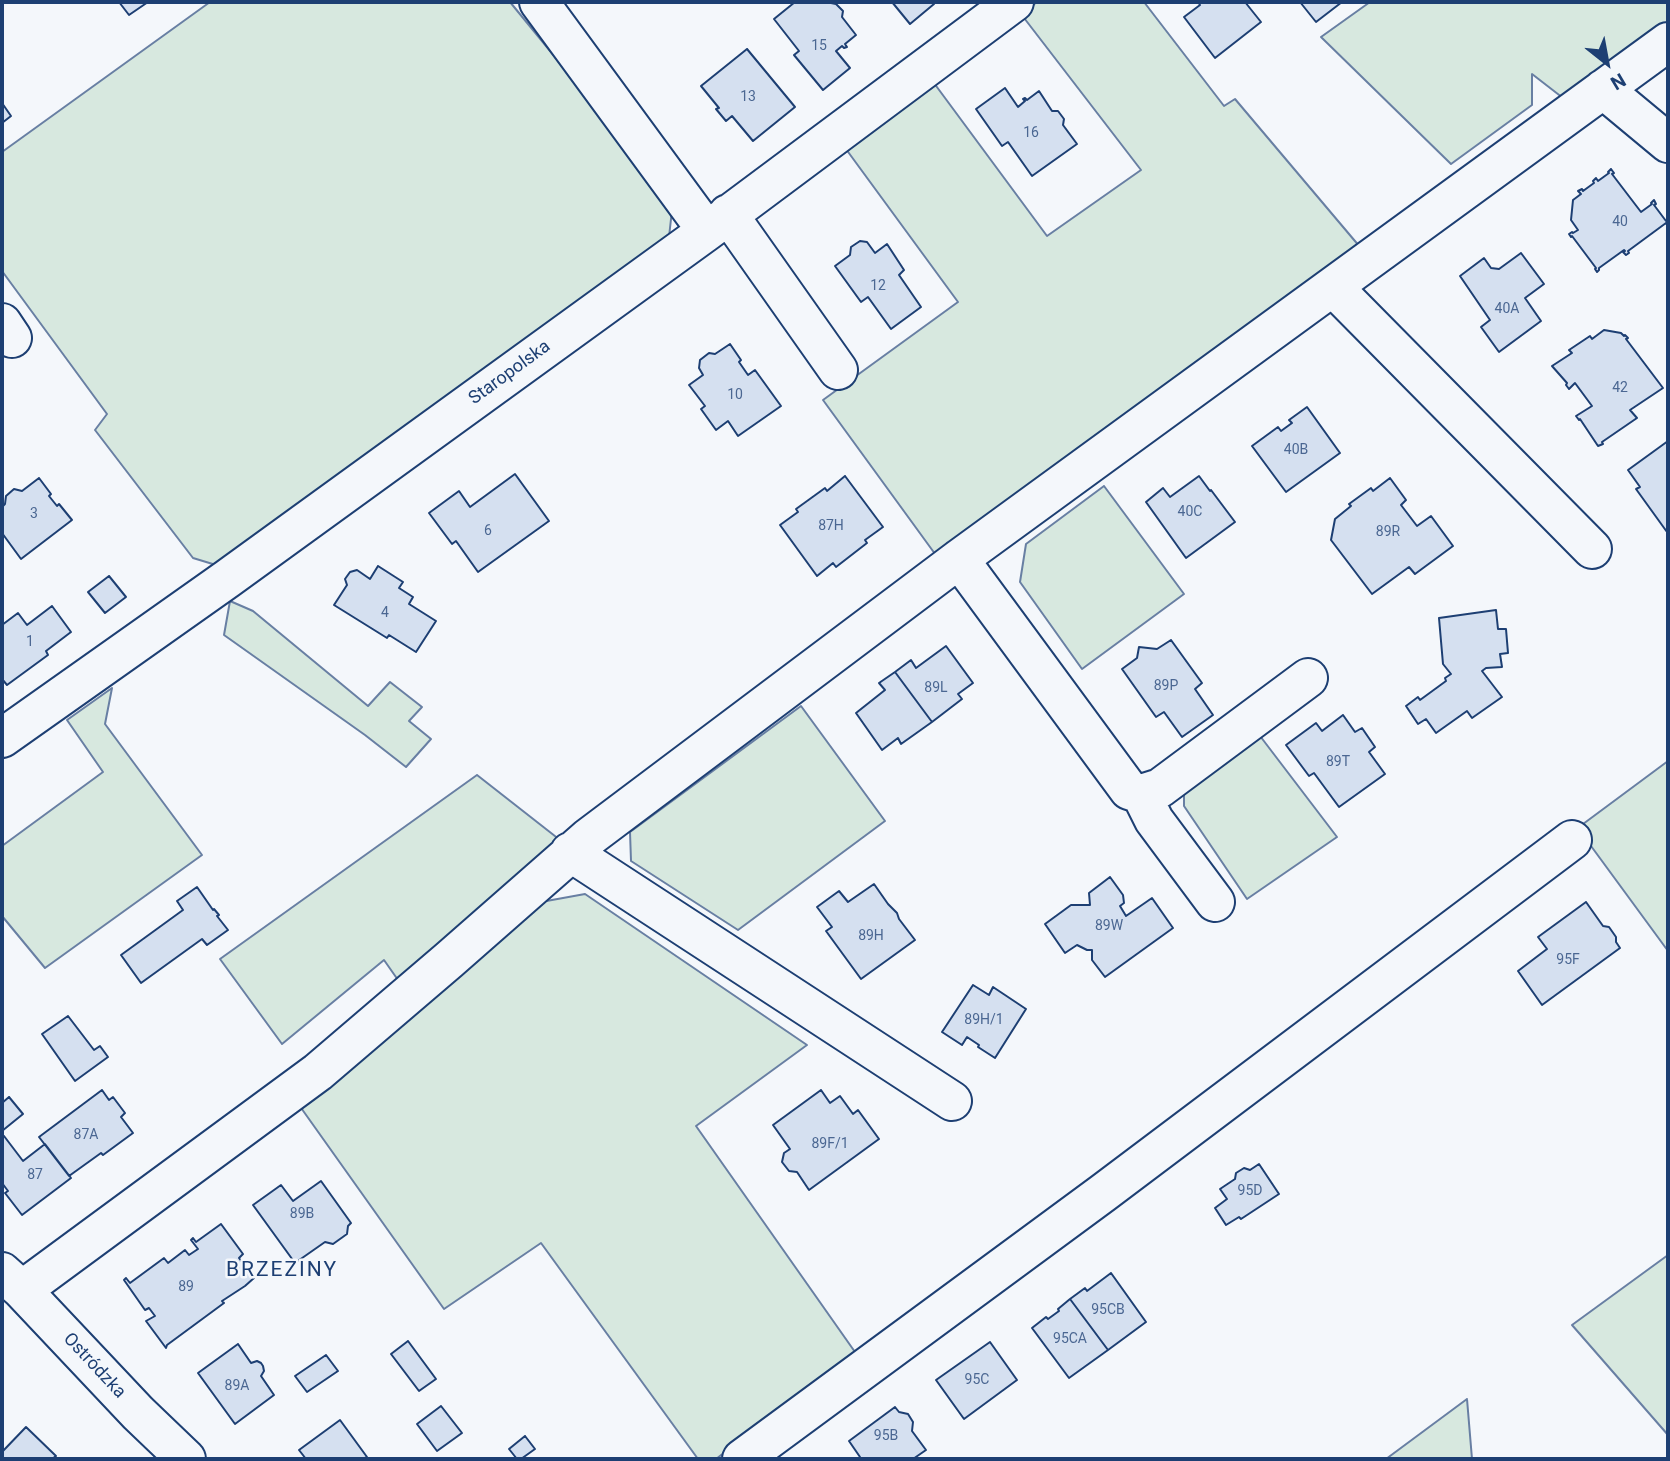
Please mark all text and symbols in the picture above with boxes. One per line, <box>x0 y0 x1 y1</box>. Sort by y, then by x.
north arrow <box>1572 28 1642 98</box>
house number: 15 <box>811 38 827 54</box>
text: N <box>1606 68 1630 95</box>
house number: 13 <box>740 89 756 105</box>
house number: 16 <box>1023 125 1039 141</box>
house number: 40 <box>1612 214 1628 230</box>
house number: 12 <box>870 278 886 294</box>
house number: 40A <box>1495 301 1519 317</box>
street label: Staropolska <box>465 336 555 410</box>
house number: 42 <box>1612 380 1628 396</box>
house number: 10 <box>727 387 743 403</box>
house number: 40B <box>1284 442 1308 458</box>
house number: 40C <box>1178 504 1202 520</box>
house number: 3 <box>30 506 38 522</box>
house number: 87H <box>818 518 844 534</box>
house number: 6 <box>484 523 492 539</box>
house number: 89R <box>1376 524 1400 540</box>
house number: 4 <box>381 605 389 621</box>
house number: 1 <box>26 634 34 650</box>
house number: 89P <box>1154 678 1178 694</box>
house number: 89L <box>924 680 948 696</box>
house number: 89T <box>1326 754 1350 770</box>
house number: 89W <box>1095 918 1123 934</box>
house number: 89H <box>858 928 884 944</box>
house number: 95F <box>1556 952 1580 968</box>
house number: 89H/1 <box>964 1012 1004 1028</box>
house number: 87A <box>74 1127 98 1143</box>
house number: 89F/1 <box>811 1136 849 1152</box>
house number: 87 <box>27 1167 43 1183</box>
house number: 95D <box>1238 1183 1262 1199</box>
house number: 89B <box>290 1206 314 1222</box>
district label: BRZEZINY <box>227 1258 337 1284</box>
house number: 89 <box>178 1279 194 1295</box>
house number: 95CB <box>1091 1302 1125 1318</box>
street label: Ostródzka <box>58 1329 130 1403</box>
house number: 95CA <box>1053 1331 1087 1347</box>
house number: 95C <box>965 1372 989 1388</box>
house number: 89A <box>225 1378 249 1394</box>
house number: 95B <box>874 1428 898 1444</box>

